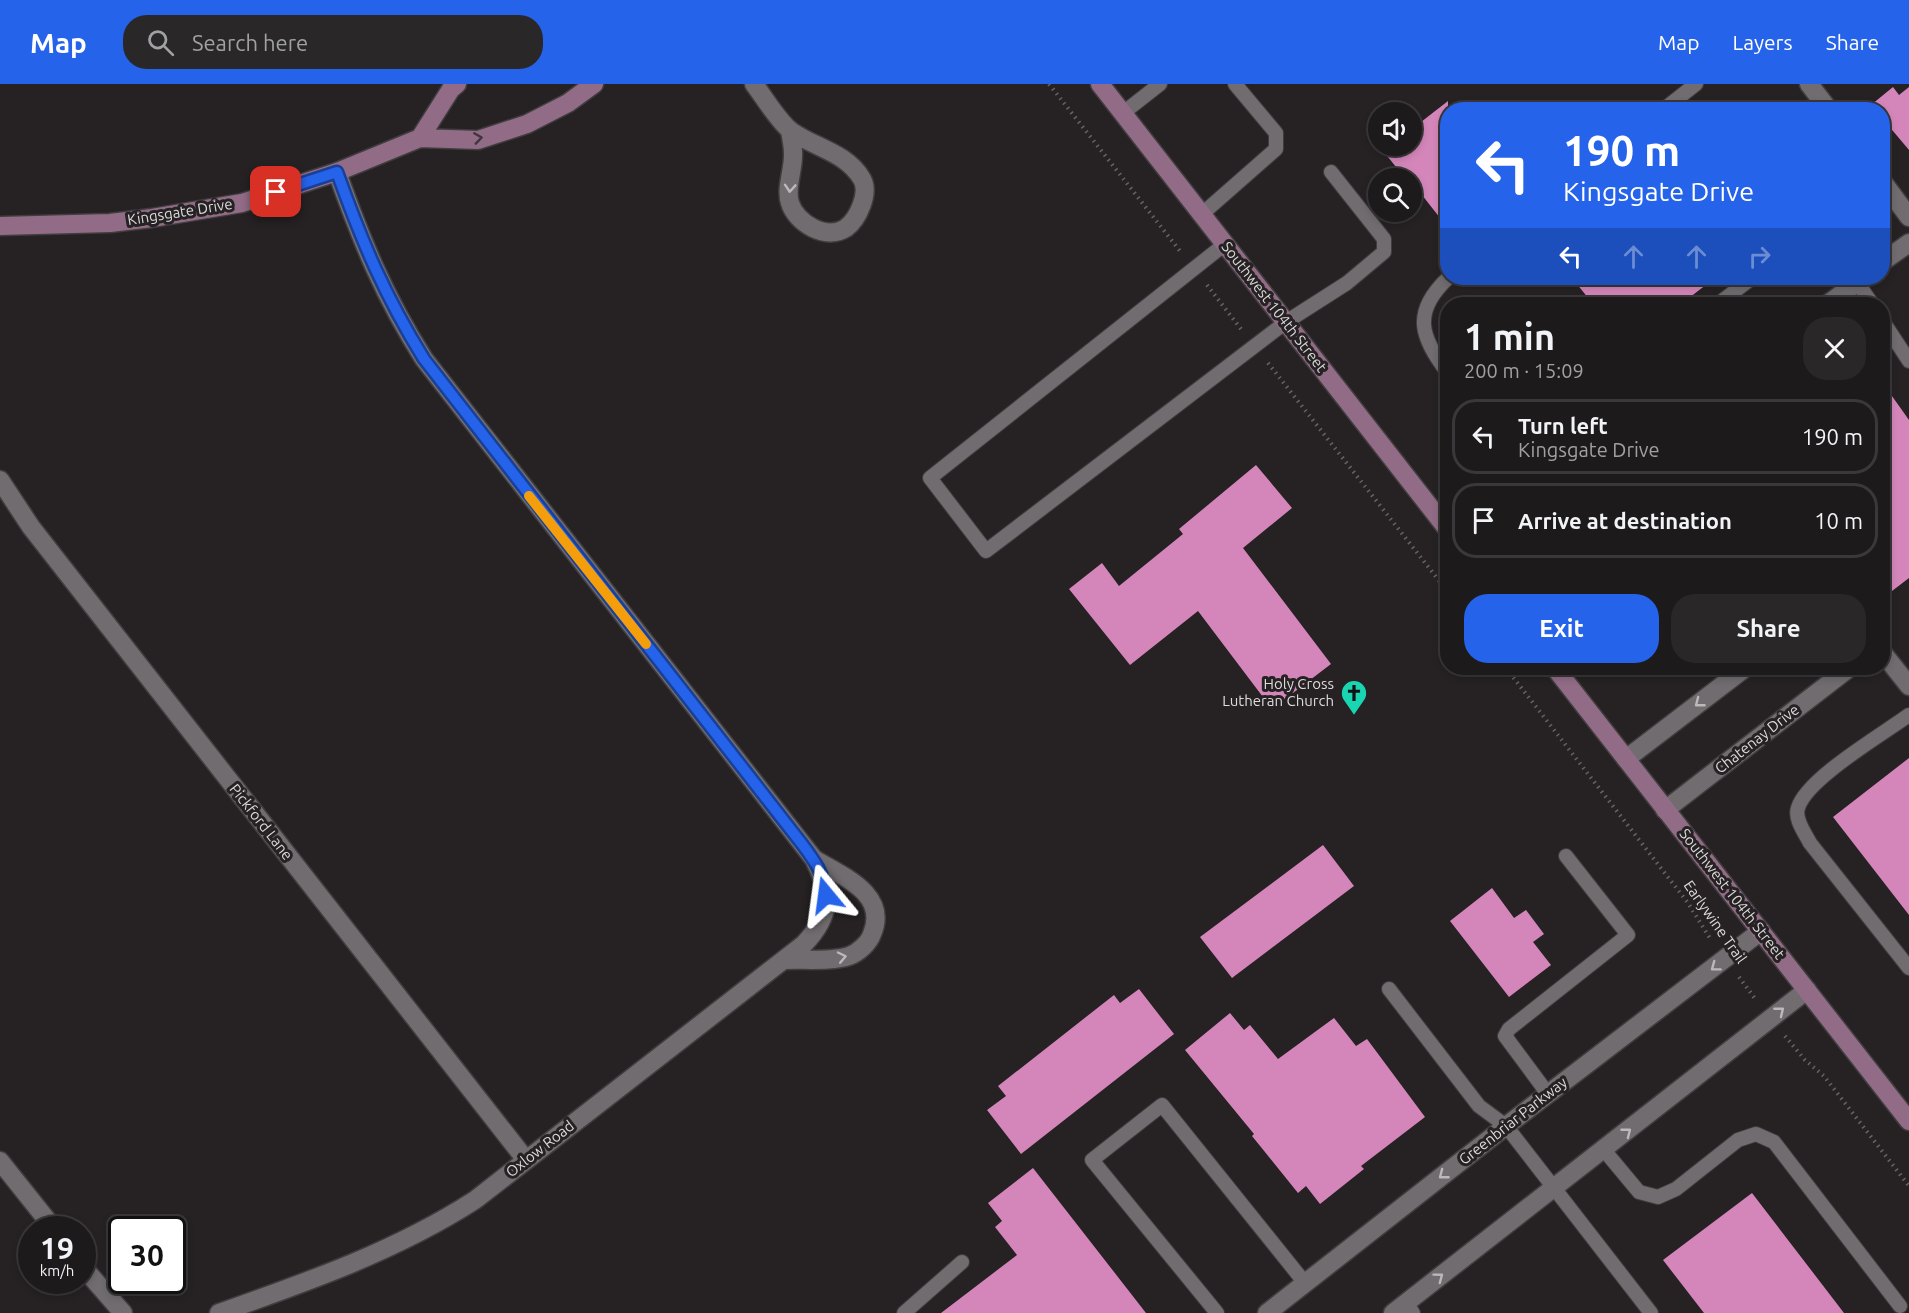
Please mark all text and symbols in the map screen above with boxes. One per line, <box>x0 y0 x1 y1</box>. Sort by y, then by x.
search box <box>123 15 543 69</box>
icon: search <box>144 26 177 59</box>
text: Map <box>30 27 87 58</box>
text: Search here <box>192 30 308 55</box>
text: Map <box>1658 30 1699 54</box>
text: Layers <box>1732 30 1793 54</box>
text: Share <box>1826 30 1879 54</box>
map controls <box>1368 102 1422 222</box>
button: sound <box>1368 102 1422 156</box>
icon: left <box>1464 126 1542 204</box>
text: 190 m <box>1563 127 1680 174</box>
one-way arrow <box>473 132 483 145</box>
pin <box>250 166 301 217</box>
button: search <box>1368 168 1422 222</box>
icon: arrive <box>259 175 292 208</box>
text: Kingsgate Drive <box>1563 176 1754 206</box>
one-way arrow <box>784 184 797 193</box>
street label: Kingsgate Drive <box>126 195 234 228</box>
street label: Southwest 104th Street <box>1218 238 1331 375</box>
icon: left <box>1554 240 1587 273</box>
icon: ahead <box>1617 240 1650 273</box>
icon: ahead <box>1680 240 1713 273</box>
icon: right <box>1743 240 1776 273</box>
text: 1 min <box>1464 316 1555 357</box>
button: close <box>1803 317 1866 380</box>
text: 200 m · 15:09 <box>1464 359 1584 382</box>
text: Turn left <box>1518 413 1608 438</box>
icon: left <box>1467 420 1500 453</box>
text: 190 m <box>1802 424 1863 449</box>
text: Kingsgate Drive <box>1518 438 1660 461</box>
icon: arrive <box>1467 504 1500 537</box>
text: Arrive at destination <box>1518 508 1732 533</box>
text: 10 m <box>1814 508 1863 533</box>
button: Exit <box>1464 594 1659 663</box>
button: Share <box>1671 594 1866 663</box>
place label: Holy Cross Lutheran Church <box>1222 675 1334 709</box>
church icon: Holy Cross Lutheran Church <box>1339 678 1369 716</box>
one-way arrow <box>1695 696 1706 707</box>
street label: Chatenay Drive <box>1711 701 1802 777</box>
street label: Pickford Lane <box>226 780 296 863</box>
street label: Southwest 104th Street <box>1676 825 1789 962</box>
position arrow <box>794 863 858 927</box>
street label: Earlywine Trail <box>1680 877 1750 967</box>
one-way arrow <box>837 951 847 964</box>
one-way arrow <box>1710 959 1721 970</box>
one-way arrow <box>1773 1008 1784 1019</box>
street label: Greenbriar Parkway <box>1455 1073 1570 1168</box>
street label: Oxlow Road <box>502 1117 577 1180</box>
one-way arrow <box>1620 1129 1631 1140</box>
one-way arrow <box>1439 1167 1450 1178</box>
speed limit sign: 30 <box>108 1216 186 1294</box>
text: 19 <box>40 1231 74 1265</box>
text: km/h <box>40 1262 74 1279</box>
one-way arrow <box>1433 1274 1444 1285</box>

